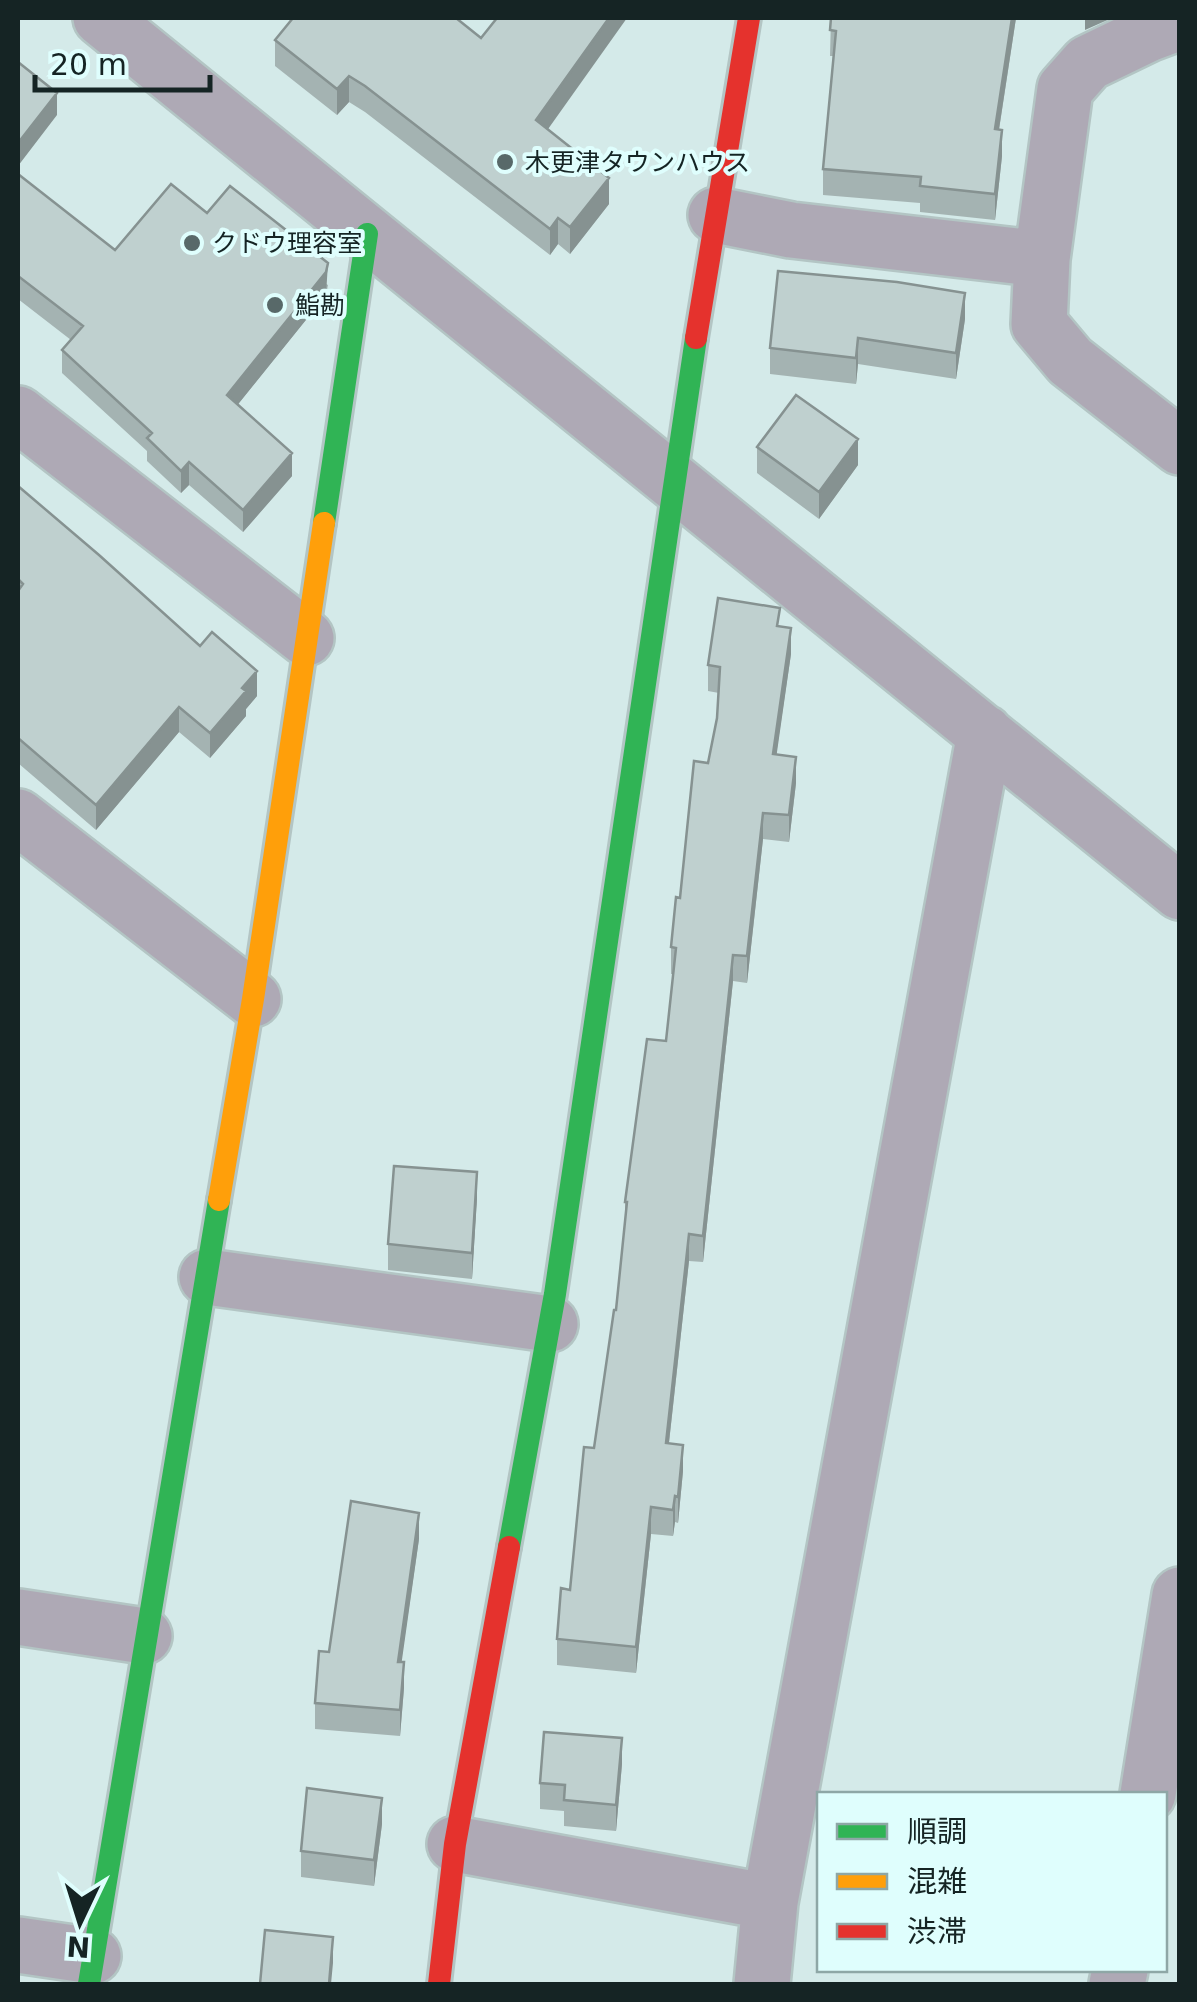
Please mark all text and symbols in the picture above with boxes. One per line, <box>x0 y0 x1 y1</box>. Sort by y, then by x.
scale bar <box>35 30 210 92</box>
text: 20 m <box>50 47 127 82</box>
place label: 木更津タウンハウス <box>525 148 750 177</box>
marker: 木更津タウンハウス <box>494 151 516 173</box>
place label: クドウ理容室 <box>212 229 362 258</box>
marker: クドウ理容室 <box>181 232 203 254</box>
place label: 鮨勘 <box>295 291 345 320</box>
marker: 鮨勘 <box>264 294 286 316</box>
legend <box>817 1792 1167 1972</box>
text: 順調 <box>907 1814 967 1849</box>
text: 混雑 <box>907 1864 967 1899</box>
north arrow <box>30 1872 130 1972</box>
text: 渋滞 <box>907 1914 967 1949</box>
text: N <box>65 1929 91 1964</box>

